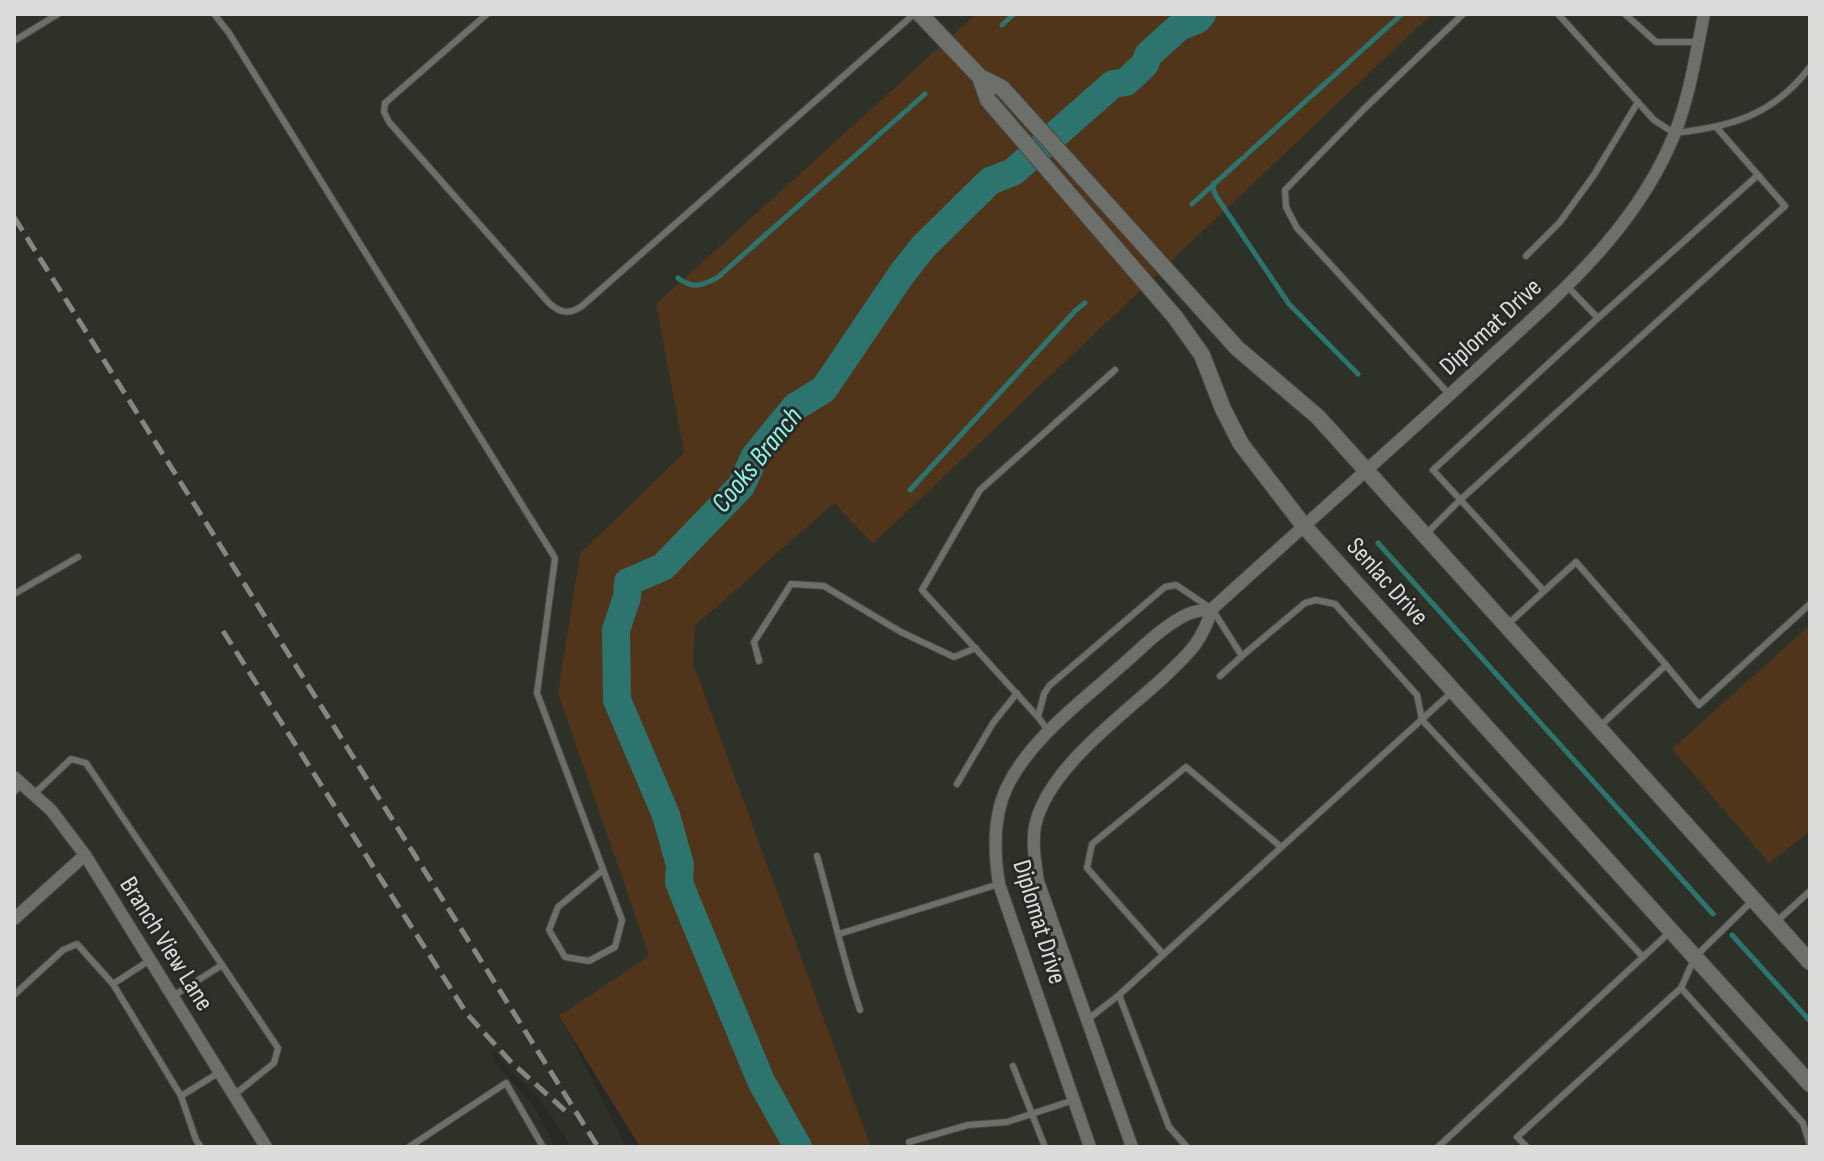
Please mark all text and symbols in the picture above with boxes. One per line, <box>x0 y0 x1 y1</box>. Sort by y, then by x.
street label: Diplomat Drive <box>1434 272 1548 382</box>
water label: Cooks Branch <box>705 401 810 519</box>
street label: Senlac Drive <box>1340 532 1434 632</box>
street label: Diplomat Drive <box>1005 856 1073 988</box>
street label: Branch View Lane <box>113 871 219 1017</box>

